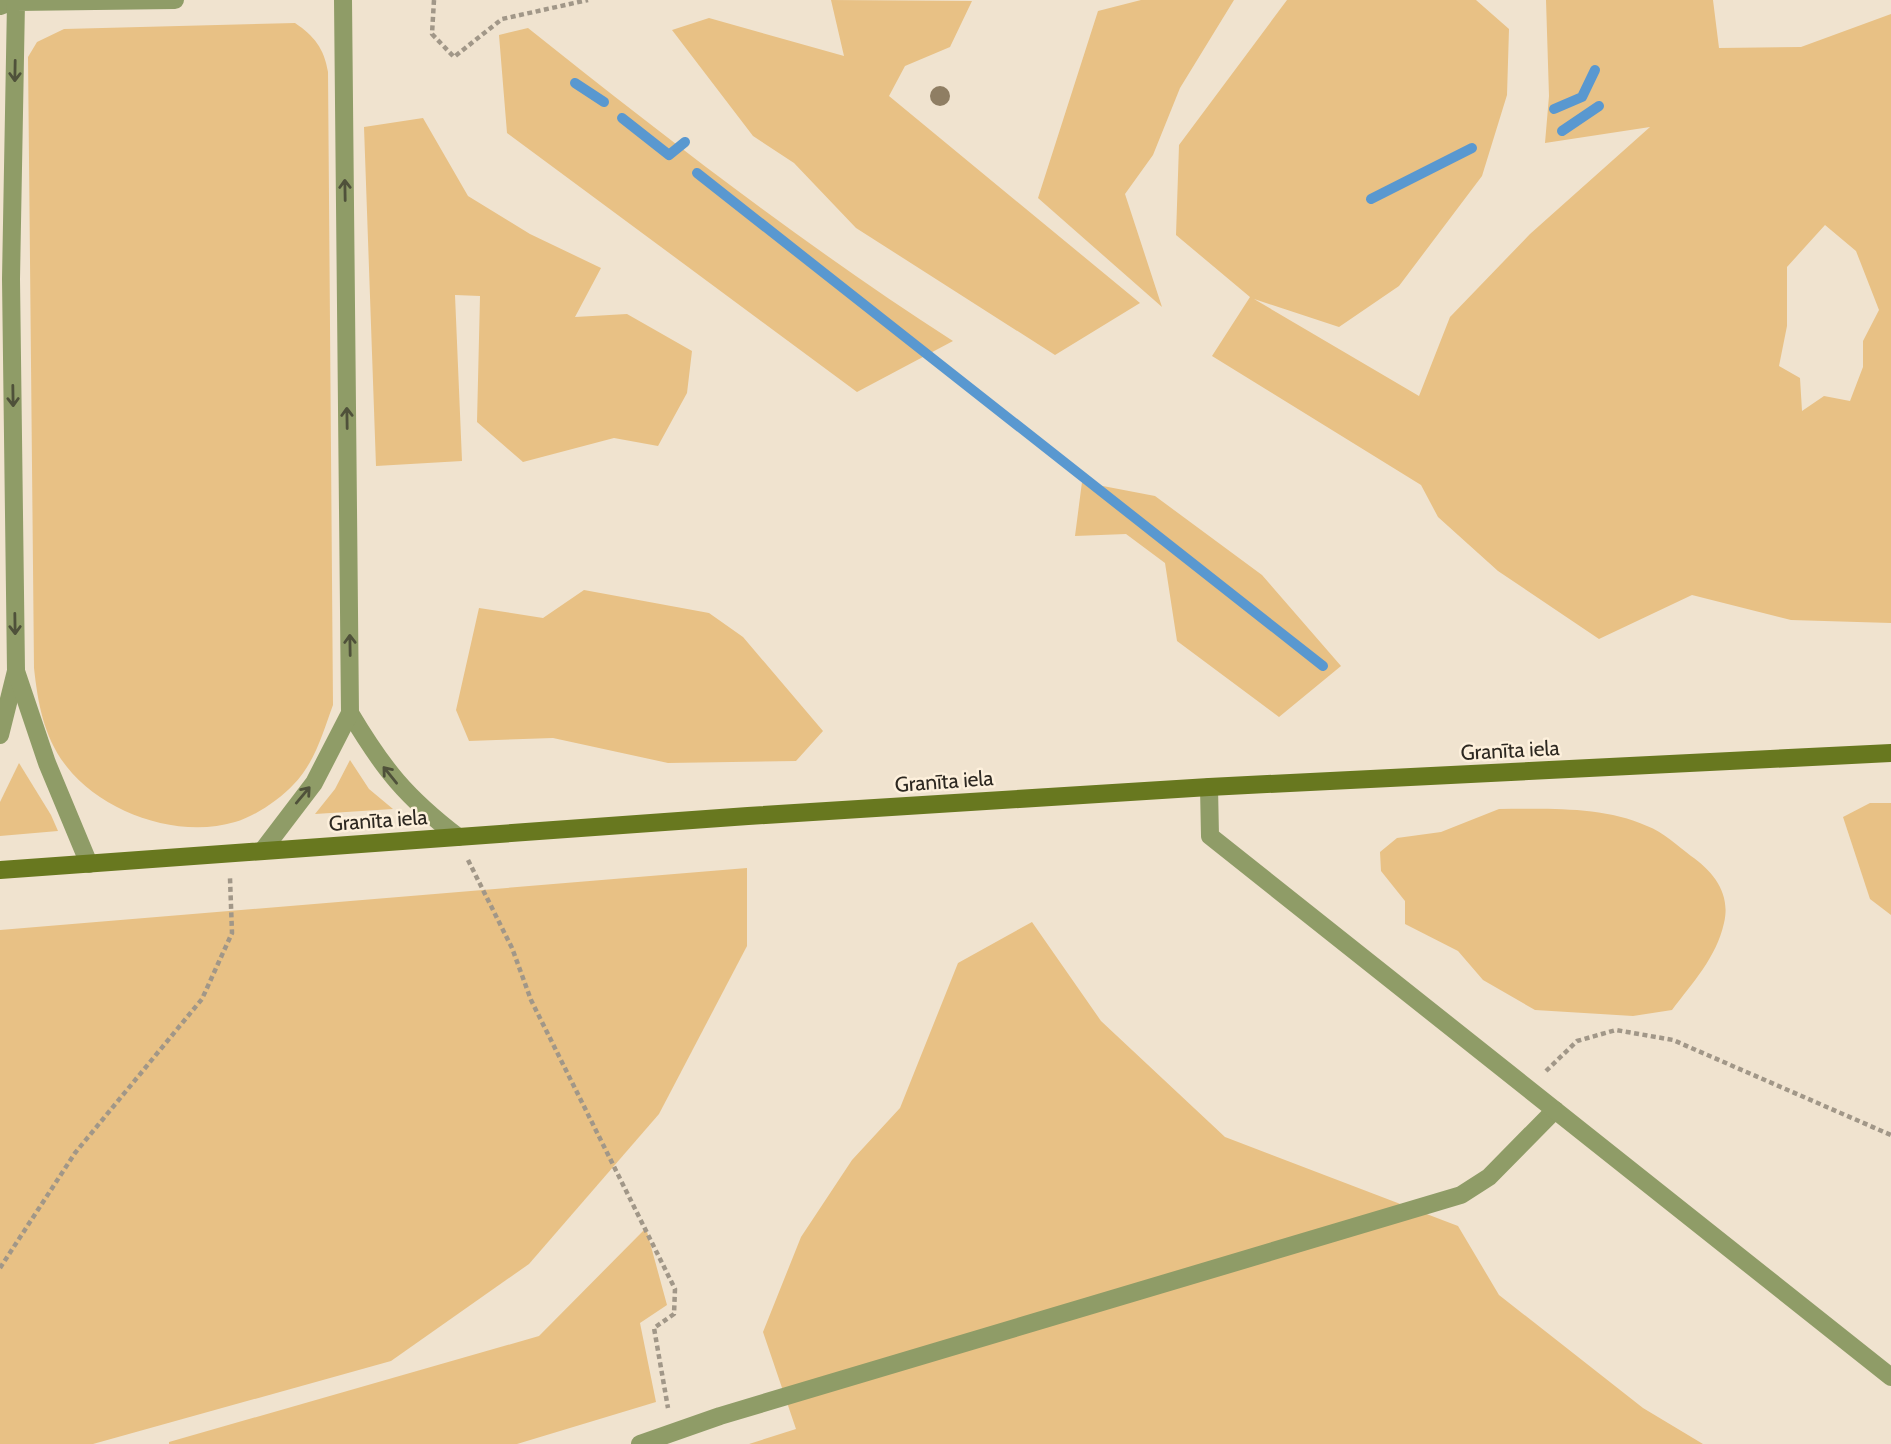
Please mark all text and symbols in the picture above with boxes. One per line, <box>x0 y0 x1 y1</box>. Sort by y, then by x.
one-way arrow <box>8 59 22 82</box>
one-way arrow <box>338 179 352 202</box>
one-way arrow <box>6 384 19 407</box>
one-way arrow <box>341 406 354 429</box>
one-way arrow <box>8 612 22 635</box>
one-way arrow <box>343 634 357 657</box>
street label: Granīta iela <box>1460 735 1560 765</box>
street label: Granīta iela <box>894 765 994 797</box>
one-way arrow <box>382 767 397 785</box>
one-way arrow <box>296 787 311 805</box>
street label: Granīta iela <box>328 804 428 836</box>

